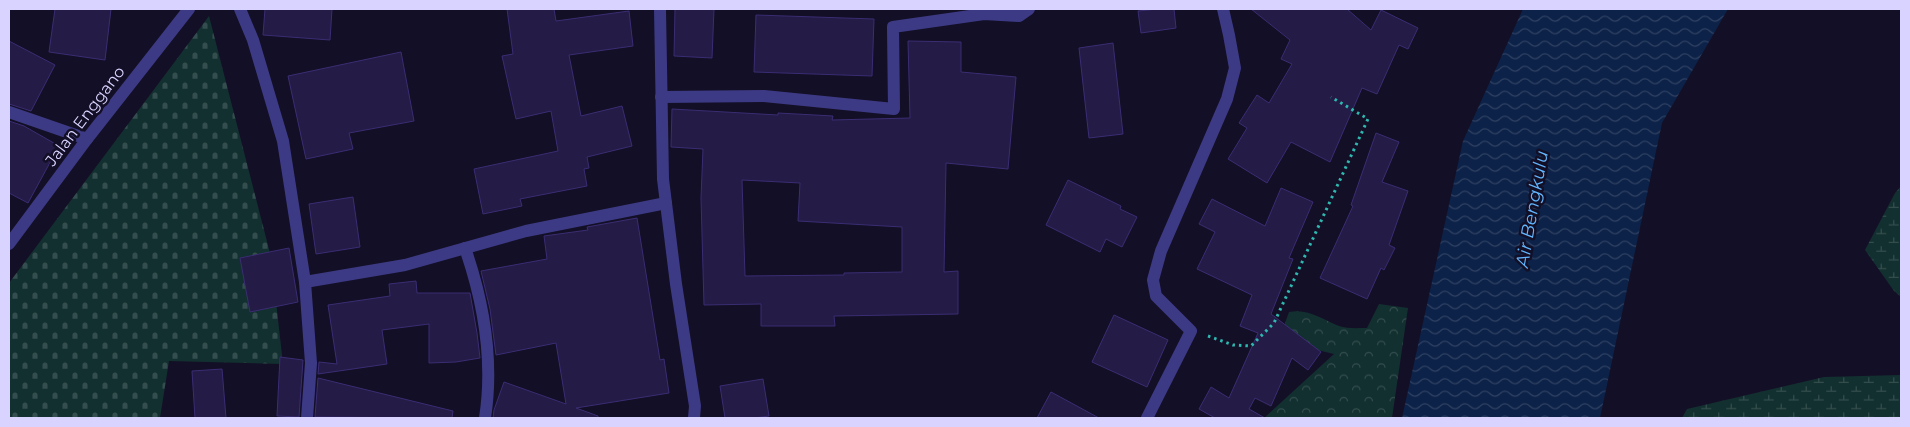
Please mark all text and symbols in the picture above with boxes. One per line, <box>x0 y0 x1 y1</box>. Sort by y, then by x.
street label: Jalan Enggano <box>41 62 129 170</box>
water label: Air Bengkulu <box>1511 149 1553 270</box>

